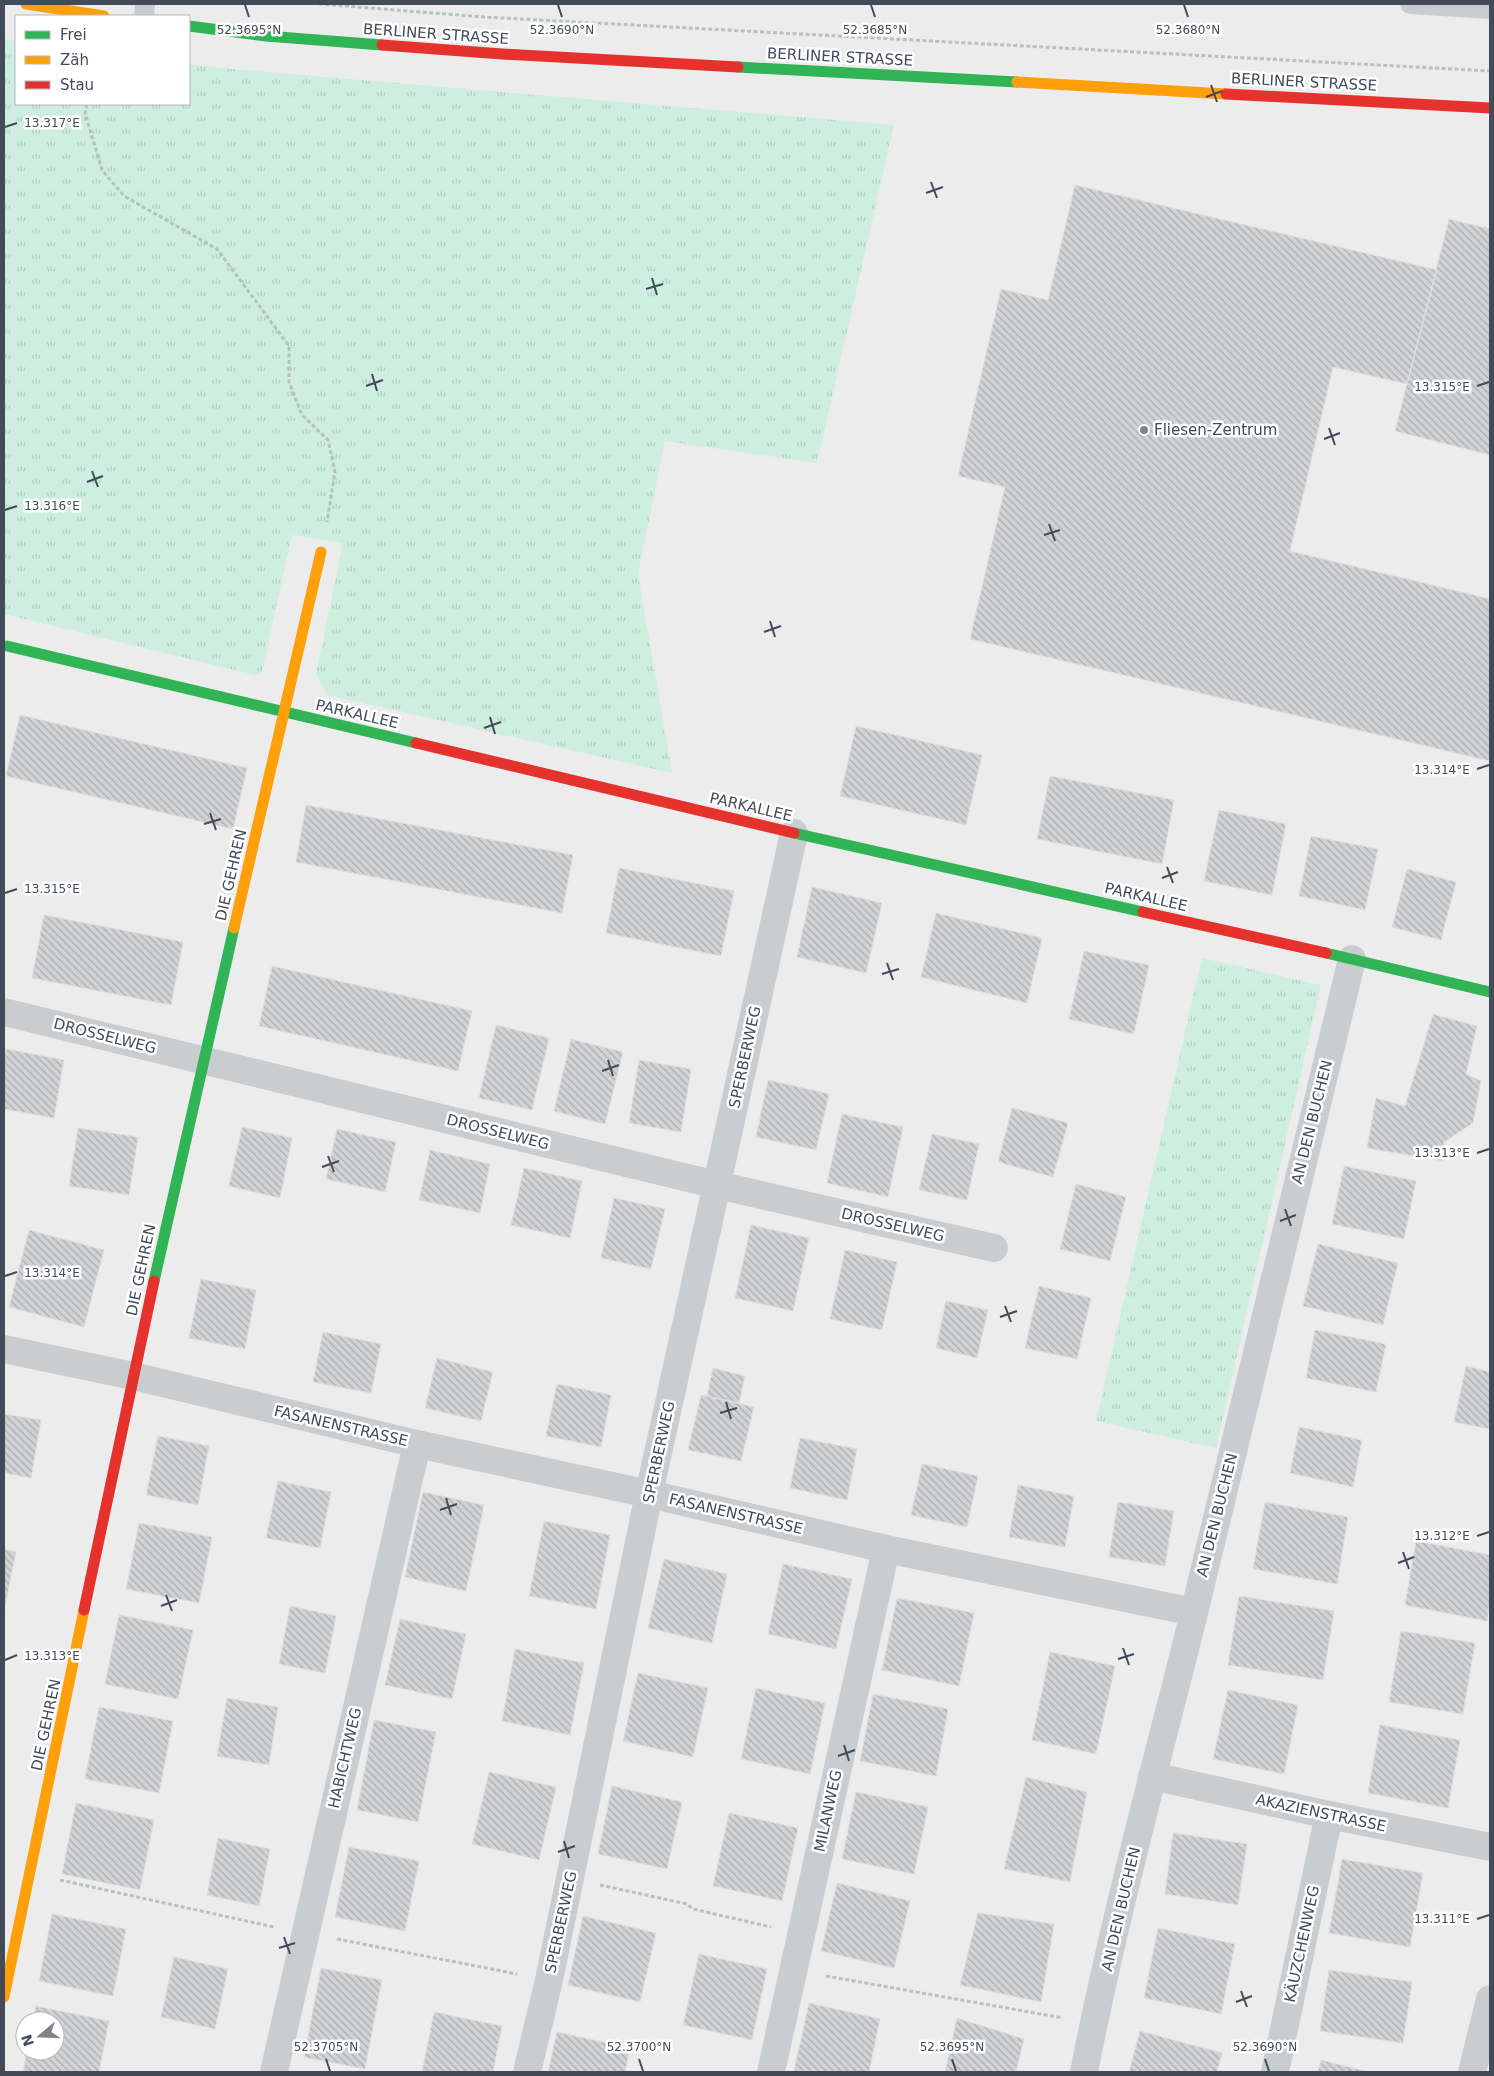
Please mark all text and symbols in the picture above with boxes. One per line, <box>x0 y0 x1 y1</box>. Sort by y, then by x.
legend <box>15 15 190 105</box>
street label: BERLINER STRASSE <box>362 20 510 48</box>
text: 52.3695°N <box>217 23 281 37</box>
text: 52.3690°N <box>530 23 594 37</box>
text: 52.3685°N <box>843 23 907 37</box>
text: 52.3680°N <box>1156 23 1220 37</box>
text: Frei <box>60 26 87 44</box>
street label: BERLINER STRASSE <box>767 44 913 70</box>
text: Zäh <box>60 51 89 69</box>
street label: BERLINER STRASSE <box>1231 69 1377 95</box>
text: Stau <box>60 76 94 94</box>
text: 13.317°E <box>24 116 80 130</box>
text: 13.315°E <box>1414 380 1470 394</box>
place label: Fliesen-Zentrum <box>1154 421 1277 439</box>
marker: Fliesen-Zentrum <box>1138 424 1150 436</box>
text: 13.316°E <box>24 499 80 513</box>
street label: PARKALLEE <box>314 696 400 732</box>
text: 13.314°E <box>1414 763 1470 777</box>
street label: PARKALLEE <box>708 789 794 825</box>
street label: DIE GEHREN <box>212 827 250 923</box>
street label: PARKALLEE <box>1103 879 1189 915</box>
text: 13.315°E <box>24 882 80 896</box>
street label: SPERBERWEG <box>725 1004 765 1110</box>
street label: DROSSELWEG <box>52 1015 158 1057</box>
street label: AN DEN BUCHEN <box>1288 1058 1336 1186</box>
street label: DROSSELWEG <box>445 1111 551 1153</box>
text: 13.313°E <box>1414 1146 1470 1160</box>
street label: DROSSELWEG <box>840 1204 946 1246</box>
street label: DIE GEHREN <box>122 1222 160 1318</box>
text: 13.314°E <box>24 1266 80 1280</box>
street label: SPERBERWEG <box>639 1399 679 1505</box>
street label: FASANENSTRASSE <box>272 1402 410 1450</box>
street label: AN DEN BUCHEN <box>1193 1451 1241 1579</box>
street label: FASANENSTRASSE <box>667 1490 805 1538</box>
text: 13.312°E <box>1414 1529 1470 1543</box>
text: 13.313°E <box>24 1649 80 1663</box>
street label: DIE GEHREN <box>27 1677 65 1773</box>
street label: HABICHTWEG <box>325 1706 365 1810</box>
street label: MILANWEG <box>811 1768 845 1854</box>
street label: AKAZIENSTRASSE <box>1254 1790 1388 1836</box>
street label: AN DEN BUCHEN <box>1098 1845 1144 1973</box>
street label: SPERBERWEG <box>541 1869 581 1975</box>
street label: KÄUZCHENWEG <box>1280 1884 1323 2004</box>
text: 13.311°E <box>1414 1912 1470 1926</box>
north arrow <box>15 2011 65 2061</box>
text: N <box>18 2032 37 2048</box>
text: 52.3705°N <box>294 2040 358 2054</box>
text: 52.3700°N <box>607 2040 671 2054</box>
text: 52.3695°N <box>920 2040 984 2054</box>
text: 52.3690°N <box>1233 2040 1297 2054</box>

